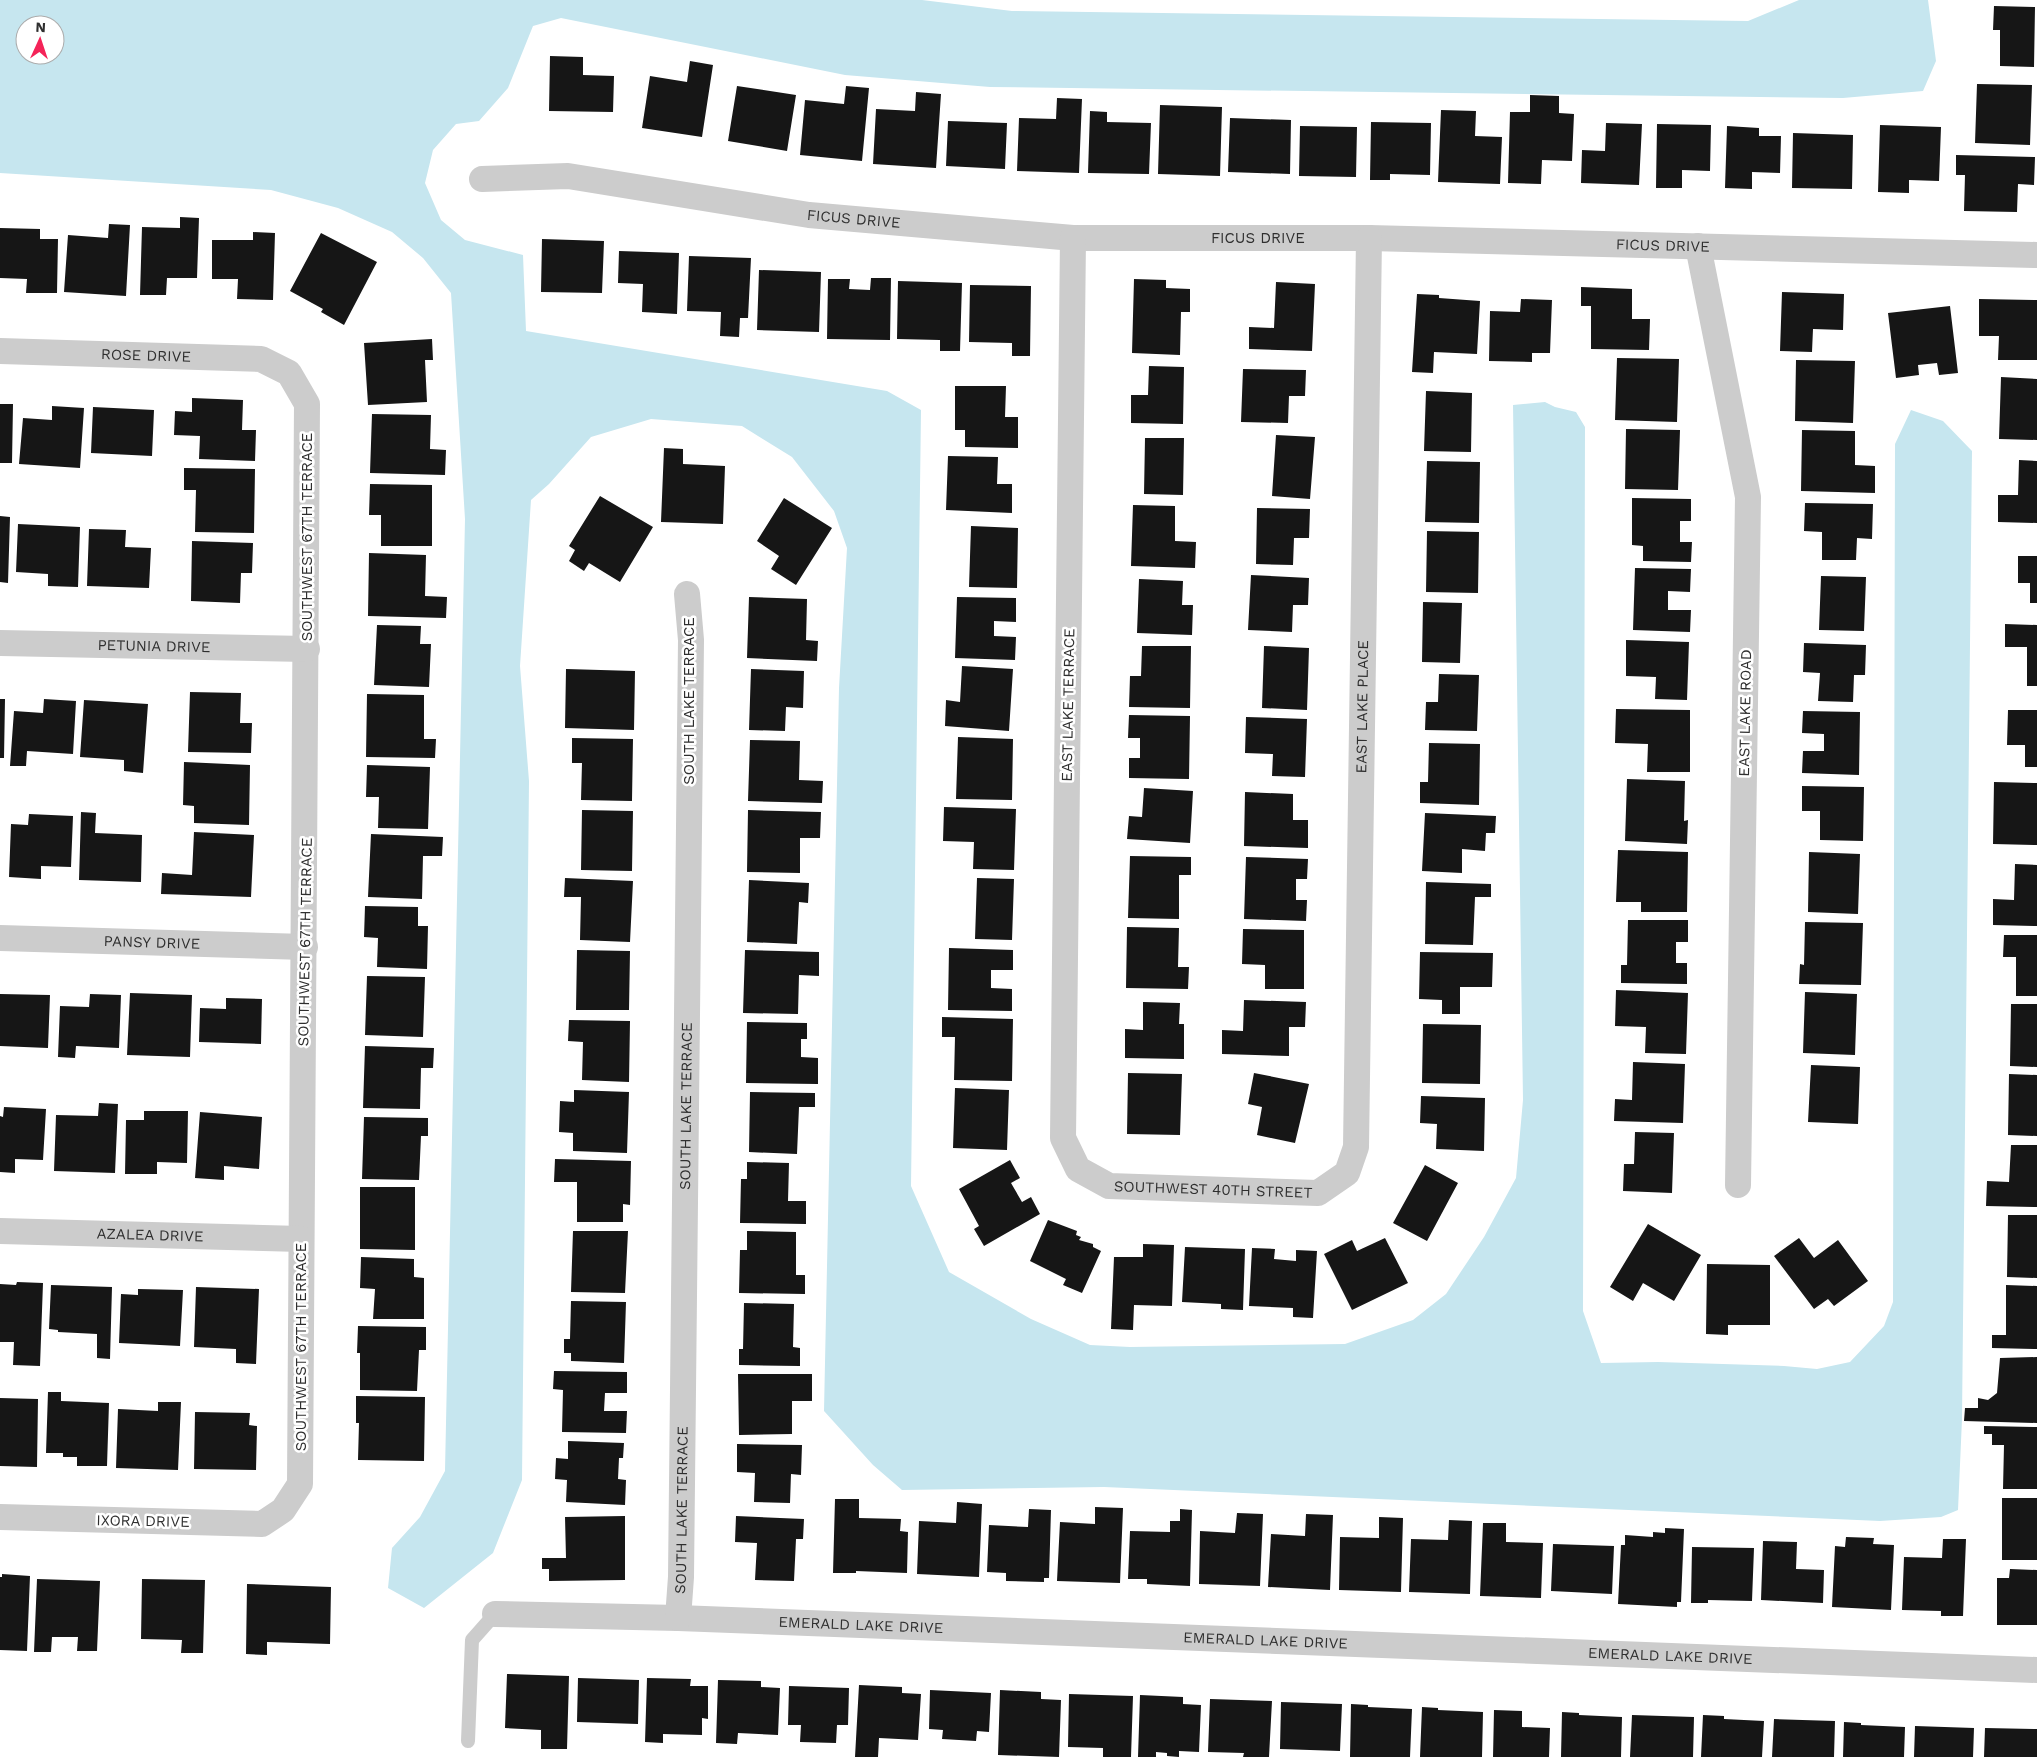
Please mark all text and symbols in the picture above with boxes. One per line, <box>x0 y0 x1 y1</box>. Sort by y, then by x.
north arrow <box>15 15 65 65</box>
text: N <box>35 19 46 35</box>
street label: FICUS DRIVE <box>806 206 901 232</box>
street label: FICUS DRIVE <box>1211 229 1305 247</box>
street label: FICUS DRIVE <box>1616 235 1710 256</box>
street label: ROSE DRIVE <box>101 345 191 366</box>
street label: SOUTHWEST 67TH TERRACE <box>298 433 316 641</box>
street label: SOUTH LAKE TERRACE <box>680 617 698 785</box>
street label: EAST LAKE TERRACE <box>1058 628 1078 782</box>
street label: PETUNIA DRIVE <box>97 636 211 656</box>
street label: EAST LAKE PLACE <box>1352 640 1372 774</box>
street label: EAST LAKE ROAD <box>1735 649 1755 777</box>
street label: SOUTHWEST 67TH TERRACE <box>294 838 316 1046</box>
street label: PANSY DRIVE <box>103 932 200 953</box>
street label: SOUTH LAKE TERRACE <box>676 1022 696 1190</box>
street label: SOUTHWEST 40TH STREET <box>1114 1177 1313 1202</box>
street label: AZALEA DRIVE <box>96 1225 204 1245</box>
street label: SOUTHWEST 67TH TERRACE <box>292 1243 310 1451</box>
street label: SOUTH LAKE TERRACE <box>671 1426 692 1595</box>
street label: IXORA DRIVE <box>96 1511 190 1531</box>
street label: EMERALD LAKE DRIVE <box>778 1613 944 1637</box>
street label: EMERALD LAKE DRIVE <box>1183 1628 1348 1653</box>
street label: EMERALD LAKE DRIVE <box>1588 1644 1753 1668</box>

